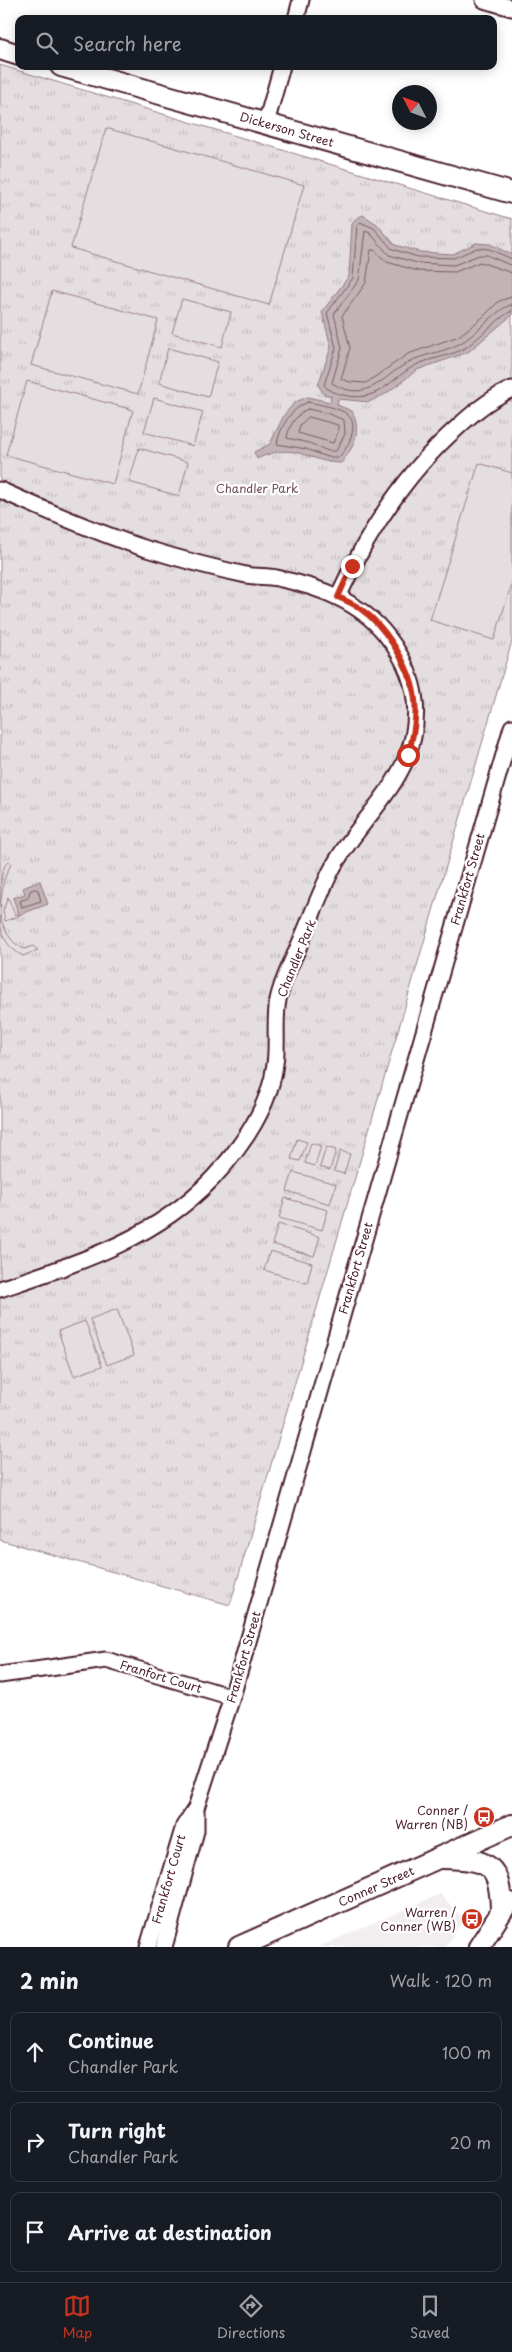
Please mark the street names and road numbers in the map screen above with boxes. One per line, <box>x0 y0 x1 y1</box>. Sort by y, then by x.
street label: Dickerson Street <box>238 107 336 151</box>
street label: Frankfort Street <box>445 831 489 927</box>
street label: Chandler Park <box>272 916 320 1000</box>
street label: Frankfort Street <box>333 1220 377 1316</box>
street label: Frankfort Street <box>221 1609 265 1705</box>
street label: Franfort Court <box>118 1655 204 1697</box>
street label: Frankfort Court <box>147 1832 189 1926</box>
street label: Conner Street <box>335 1861 417 1911</box>

